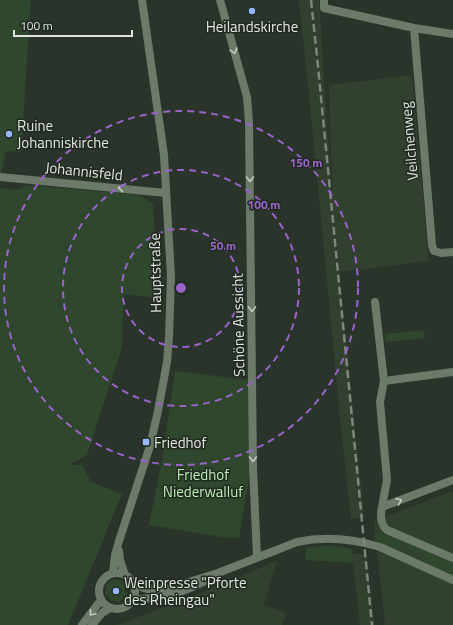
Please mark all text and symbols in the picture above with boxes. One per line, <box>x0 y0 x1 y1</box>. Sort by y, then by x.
marker: Heilandskirche <box>247 6 257 16</box>
scale bar <box>14 12 132 38</box>
place label: Heilandskirche <box>206 15 298 38</box>
text: 100 m <box>20 16 53 35</box>
one-way arrow <box>230 48 238 54</box>
street label: Veilchenweg <box>394 100 424 182</box>
place label: Ruine Johanniskirche <box>17 114 109 154</box>
marker: Ruine Johanniskirche <box>4 129 14 139</box>
text: 150 m <box>290 153 322 172</box>
street label: Johannisfeld <box>44 155 124 187</box>
one-way arrow <box>246 176 254 182</box>
one-way arrow <box>118 184 124 193</box>
text: 100 m <box>248 195 280 214</box>
street label: Hauptstraße <box>143 233 167 313</box>
text: 50 m <box>210 236 236 255</box>
street label: Schöne Aussicht <box>226 272 250 377</box>
centre of rings <box>174 281 188 295</box>
one-way arrow <box>248 306 256 312</box>
place label: Friedhof <box>154 431 207 454</box>
marker: Friedhof <box>141 437 151 447</box>
one-way arrow <box>249 456 257 462</box>
park label: Friedhof Niederwalluf <box>163 463 243 503</box>
one-way arrow <box>395 497 402 505</box>
place label: Weinpresse "Pforte des Rheingau" <box>124 571 247 611</box>
marker: Weinpresse "Pforte des Rheingau" <box>111 586 121 596</box>
one-way arrow <box>90 608 97 615</box>

